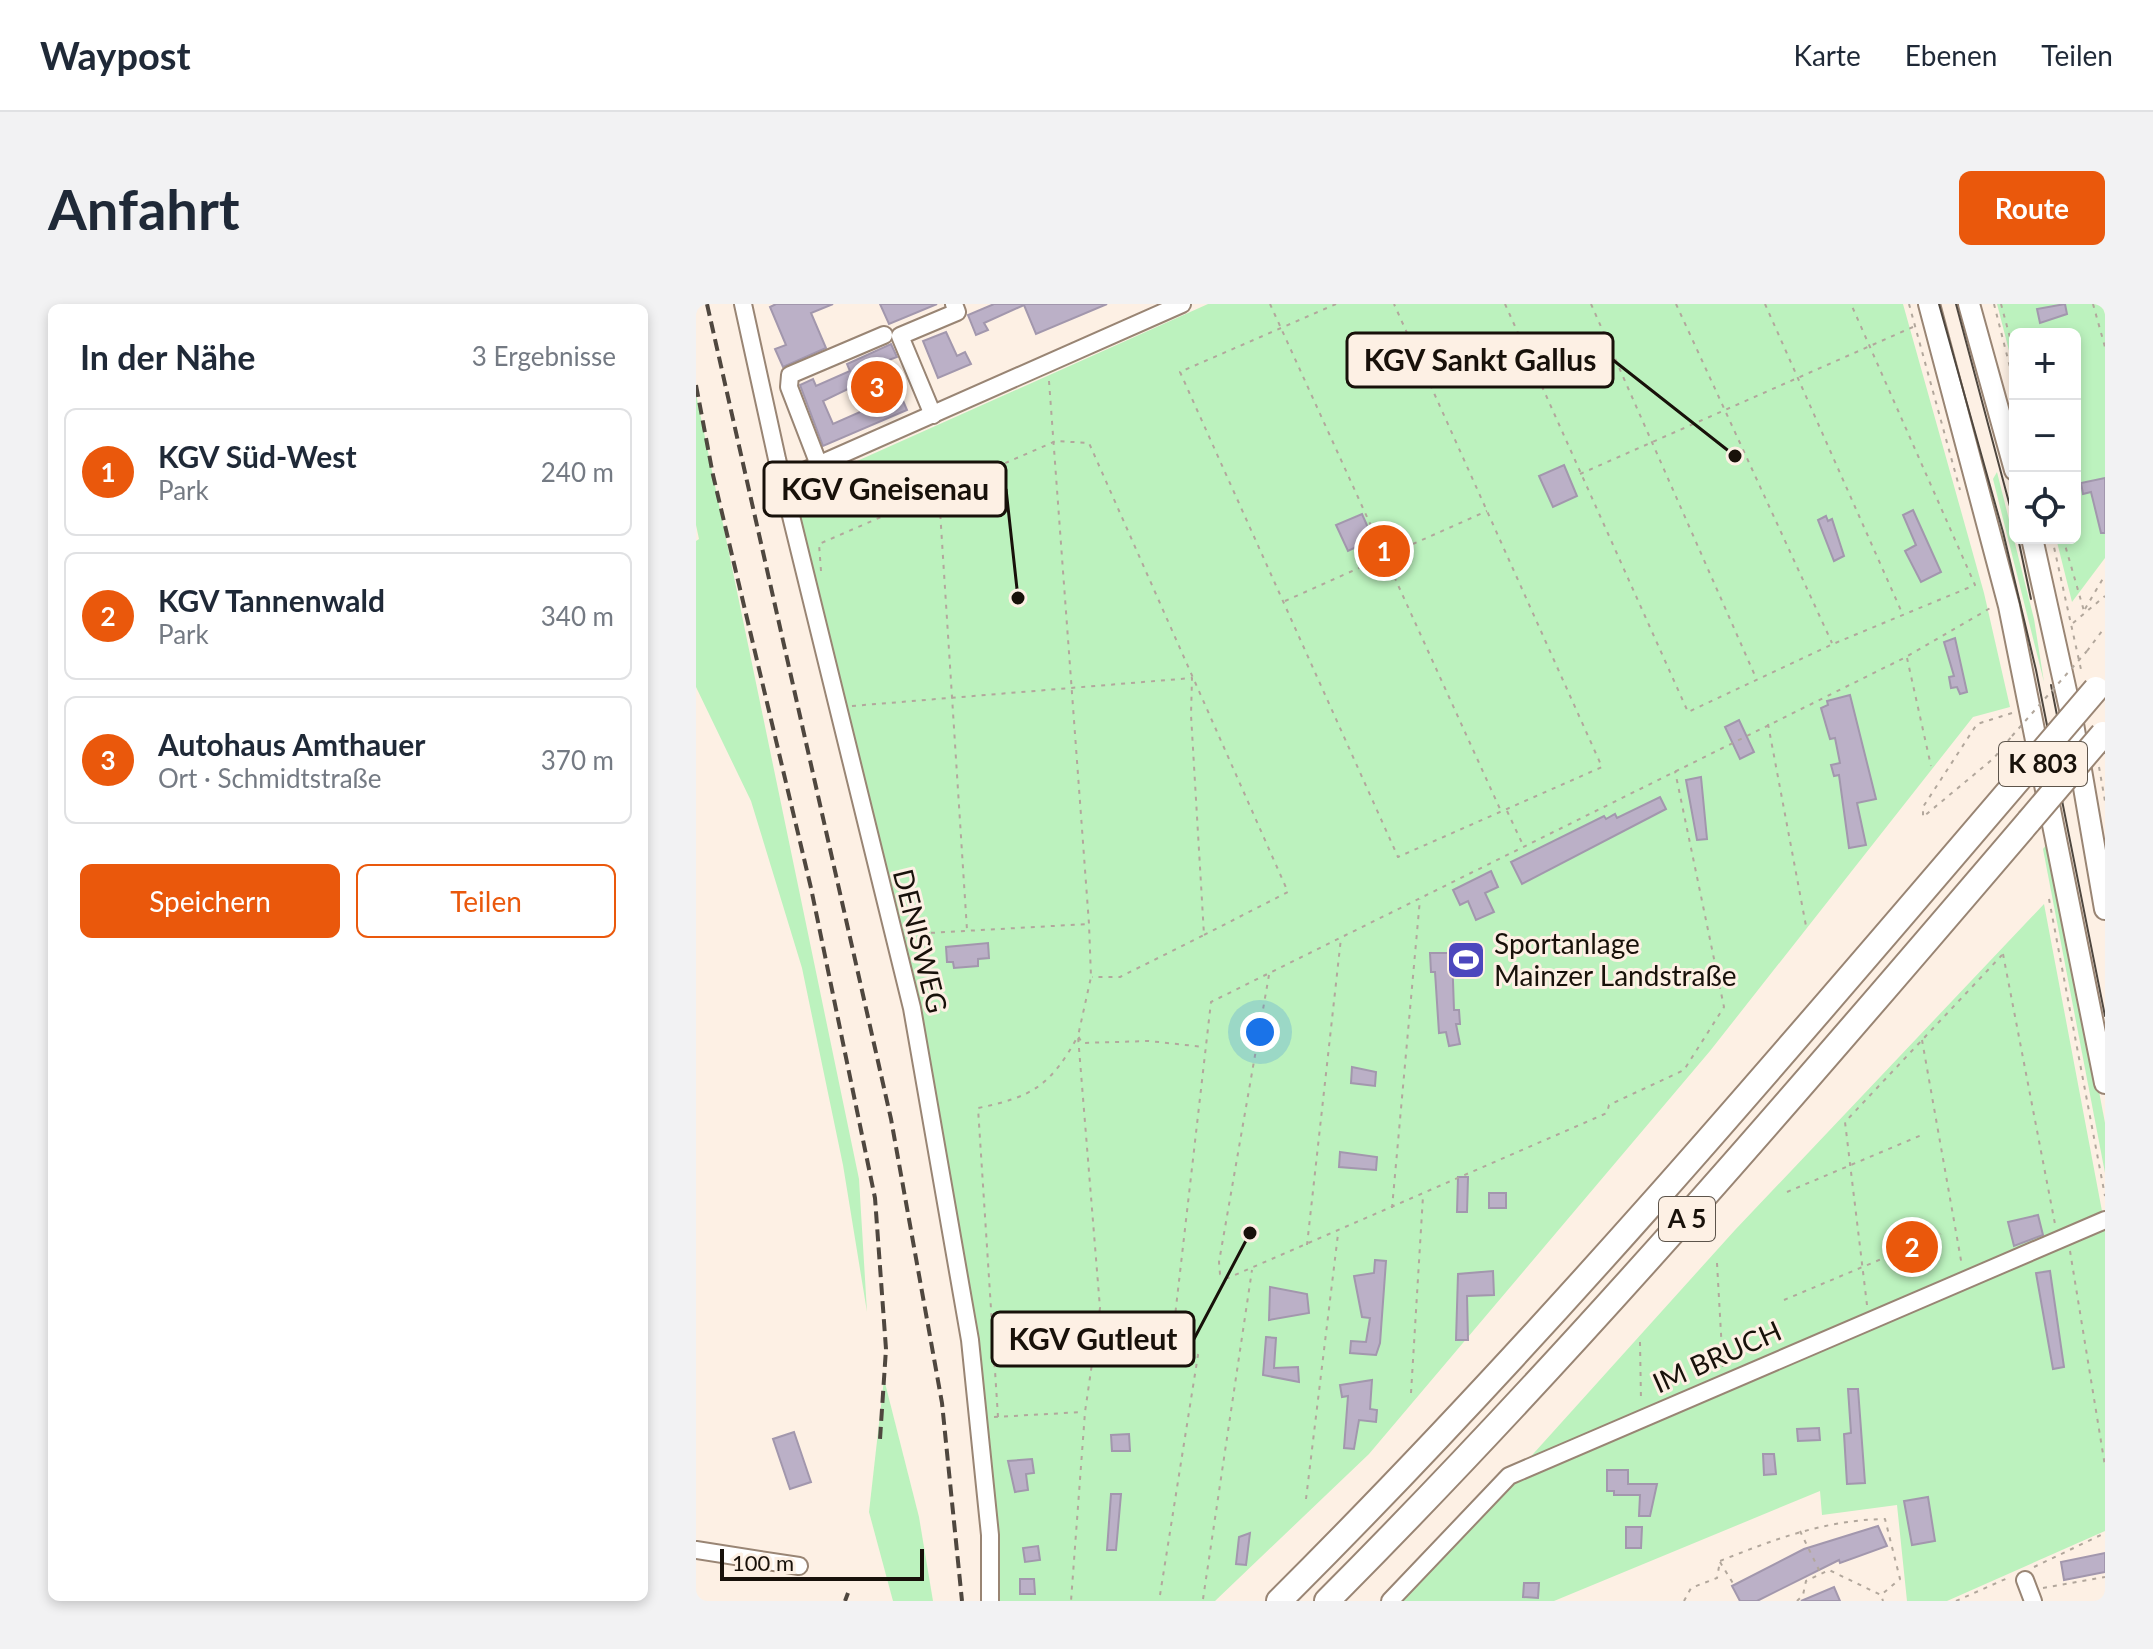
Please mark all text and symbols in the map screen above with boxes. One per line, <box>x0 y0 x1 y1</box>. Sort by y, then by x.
text: Waypost <box>40 32 191 78</box>
text: Karte <box>1793 38 1861 72</box>
text: Ebenen <box>1905 38 1997 72</box>
text: Teilen <box>2041 38 2113 72</box>
button: Route <box>1959 171 2105 245</box>
text: Anfahrt <box>48 175 240 242</box>
map controls <box>2009 328 2081 544</box>
button: + <box>2009 328 2081 400</box>
callout: KGV Sankt Gallus <box>1347 333 1613 387</box>
text: In der Nähe <box>80 336 255 377</box>
text: 3 Ergebnisse <box>472 340 616 372</box>
text: KGV Sankt Gallus <box>1364 341 1596 377</box>
pin: 3 <box>851 357 903 417</box>
button: − <box>2009 400 2081 472</box>
text: KGV Süd-West <box>158 438 357 474</box>
text: 1 <box>100 456 116 488</box>
text: 240 m <box>541 456 614 488</box>
callout: KGV Gneisenau <box>764 462 1006 516</box>
text: KGV Gneisenau <box>781 470 989 506</box>
button: locate <box>2009 472 2081 544</box>
text: Park <box>158 474 209 506</box>
pin: 1 <box>1358 521 1410 581</box>
text: KGV Tannenwald <box>158 582 385 618</box>
text: 2 <box>100 600 116 632</box>
text: 340 m <box>541 600 614 632</box>
text: Park <box>158 618 209 650</box>
text: Autohaus Amthauer <box>158 726 425 762</box>
road number: K 803 <box>1999 742 2087 786</box>
text: 3 <box>100 744 116 776</box>
text: 370 m <box>541 744 614 776</box>
text: Ort · Schmidtstraße <box>158 762 381 794</box>
button: Speichern <box>80 864 340 938</box>
button: Teilen <box>356 864 616 938</box>
street label: DENISWEG <box>887 865 955 1016</box>
place label: Sportanlage Mainzer Landstraße <box>1494 926 1736 992</box>
sports icon: Sportanlage Mainzer Landstraße <box>1445 939 1487 981</box>
your location <box>1240 1012 1280 1052</box>
road number: A 5 <box>1659 1197 1715 1241</box>
pin: 2 <box>1886 1217 1938 1277</box>
callout: KGV Gutleut <box>992 1312 1194 1366</box>
street label: IM BRUCH <box>1647 1313 1786 1400</box>
text: KGV Gutleut <box>1009 1320 1178 1356</box>
scale bar <box>720 1545 924 1581</box>
text: 100 m <box>732 1549 794 1576</box>

